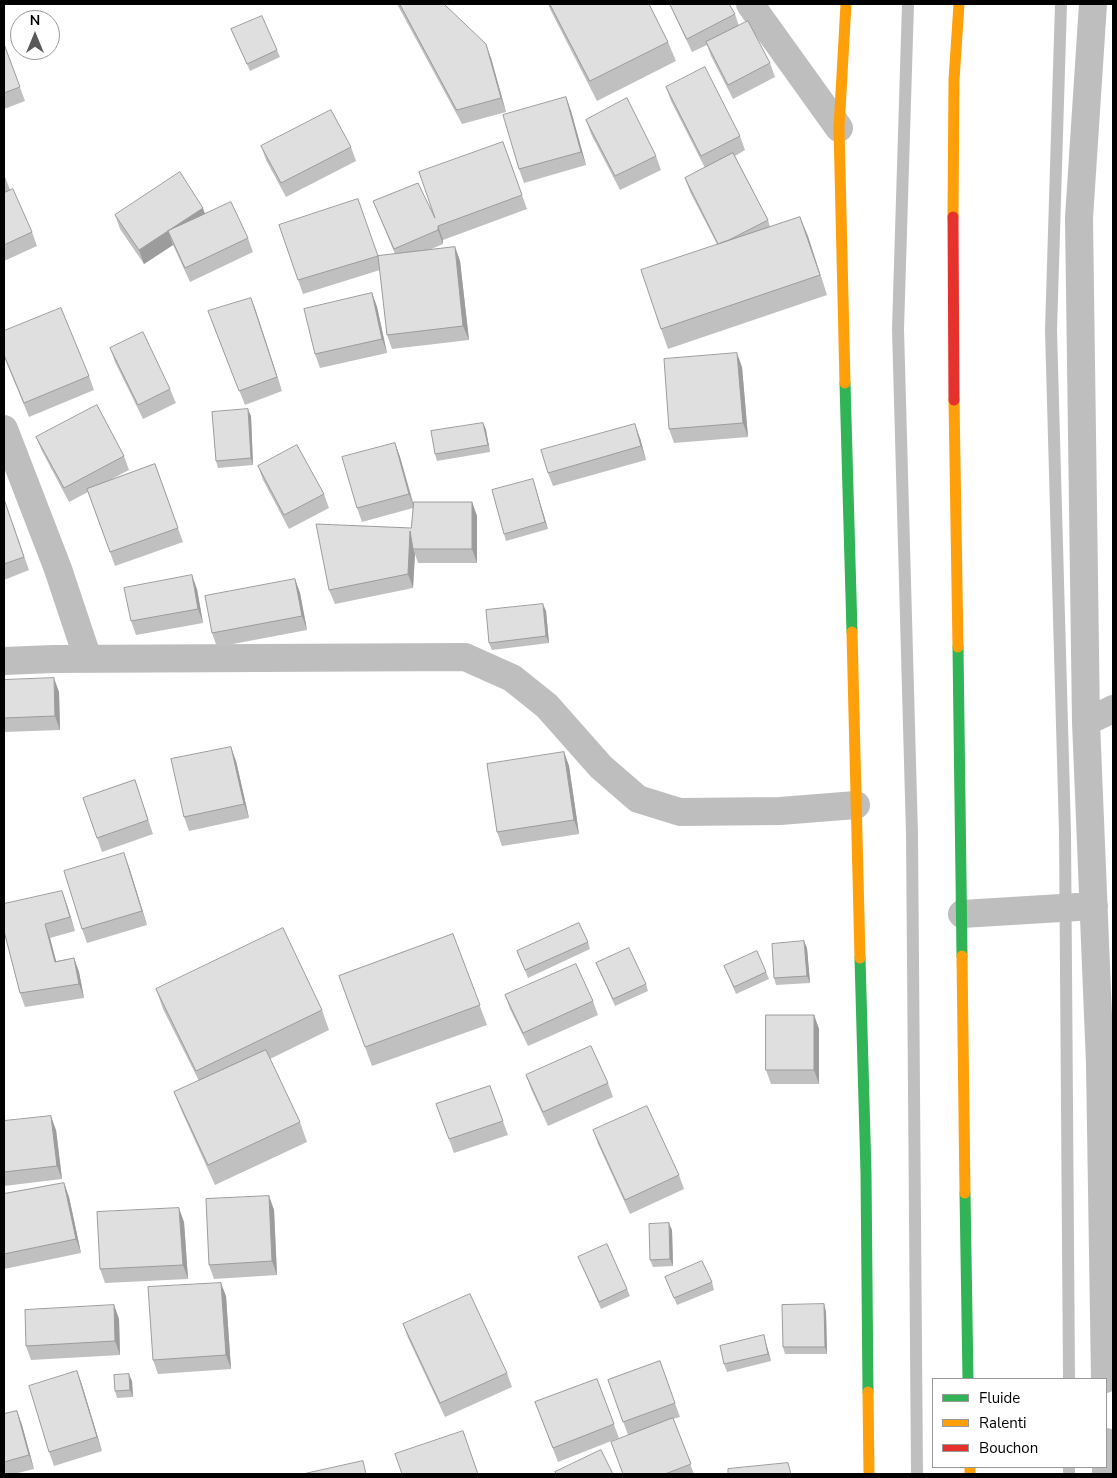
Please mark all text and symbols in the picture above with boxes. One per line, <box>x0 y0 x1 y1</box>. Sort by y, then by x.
north arrow <box>10 10 60 60</box>
text: N <box>30 11 40 30</box>
legend <box>932 1378 1107 1468</box>
text: Fluide <box>979 1388 1020 1408</box>
text: Ralenti <box>979 1413 1027 1433</box>
text: Bouchon <box>979 1438 1038 1458</box>

